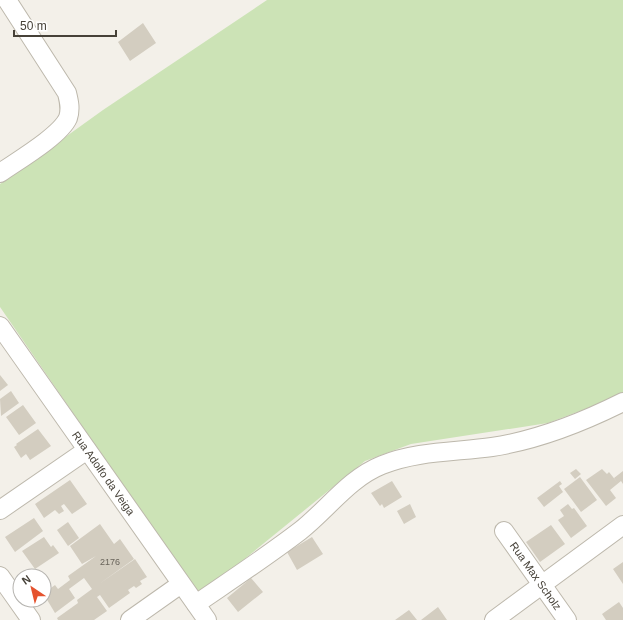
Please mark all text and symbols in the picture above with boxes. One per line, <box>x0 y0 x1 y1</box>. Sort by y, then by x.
scale bar <box>14 12 116 38</box>
text: 50 m <box>20 19 47 33</box>
street label: Rua Adolfo da Veiga <box>70 429 138 518</box>
street label: Rua Max Scholz <box>508 540 564 612</box>
house number: 2176 <box>100 557 120 567</box>
north arrow <box>12 568 52 608</box>
text: N <box>20 573 33 587</box>

